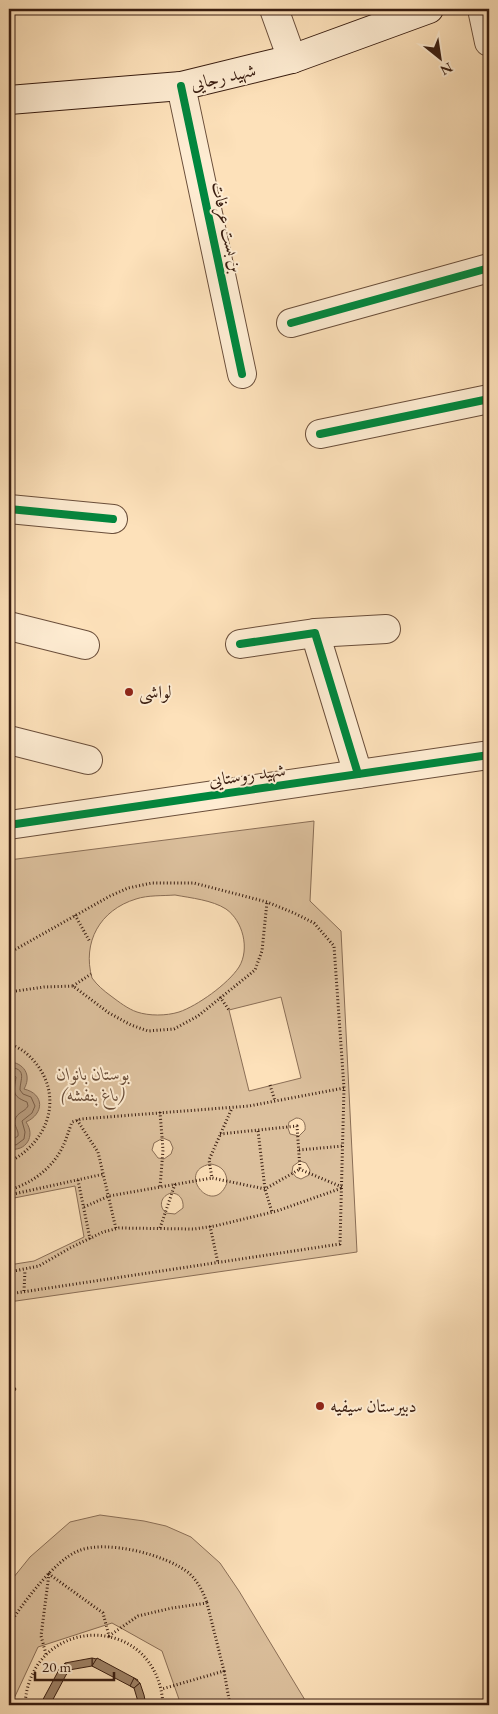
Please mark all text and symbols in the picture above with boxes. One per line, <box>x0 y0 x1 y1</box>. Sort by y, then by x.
north arrow <box>416 32 466 82</box>
street label: شهید رجایی <box>188 58 258 96</box>
text: N <box>437 59 456 80</box>
street label: بن بست عرفات <box>205 179 248 276</box>
place label: لواشی <box>139 680 172 705</box>
marker: لواشی <box>123 686 135 698</box>
street label: شهید روستایی <box>207 758 287 792</box>
park label: بوستان بانوان (باغ بنفشه) <box>56 1062 130 1110</box>
place label: دبیرستان سیفیه <box>330 1394 417 1417</box>
marker: دبیرستان سیفیه <box>314 1400 326 1412</box>
scale bar <box>35 1649 114 1681</box>
text: 20 m <box>42 1657 71 1676</box>

